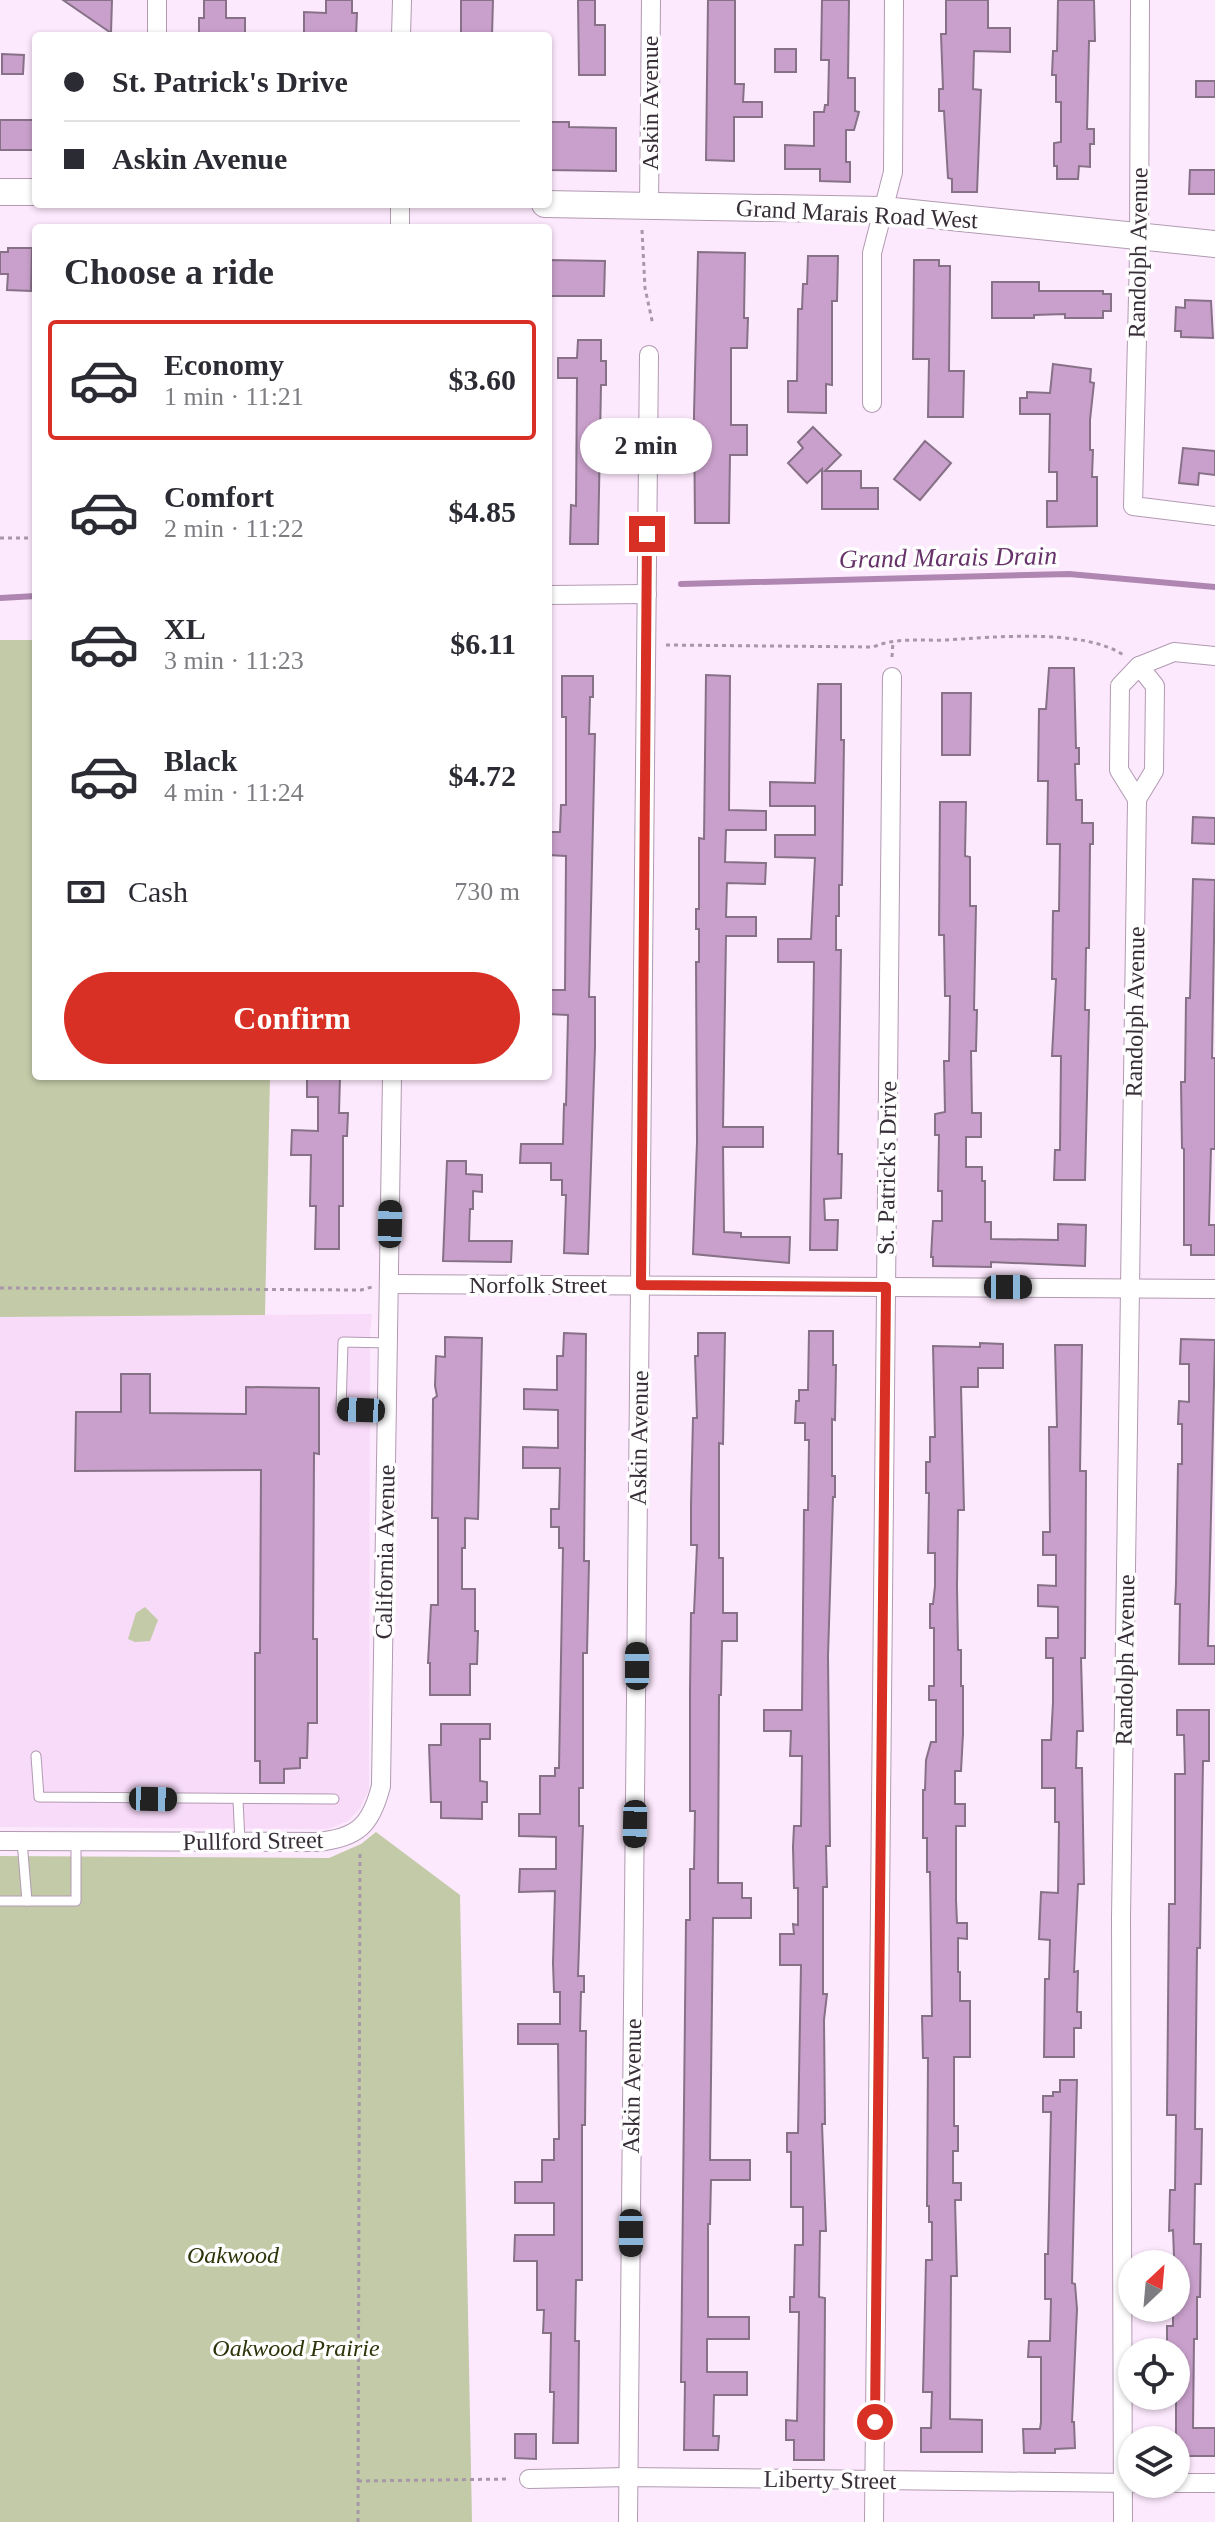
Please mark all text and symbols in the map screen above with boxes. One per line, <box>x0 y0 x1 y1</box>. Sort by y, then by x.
street label: Askin Avenue <box>637 36 663 170</box>
text: St. Patrick's Drive <box>112 65 348 98</box>
text: Askin Avenue <box>112 142 287 175</box>
street label: Randolph Avenue <box>1124 167 1152 339</box>
street label: Grand Marais Road West <box>735 195 979 233</box>
text: Choose a ride <box>64 252 274 292</box>
icon: car <box>68 344 140 416</box>
text: Economy <box>164 348 284 381</box>
text: $3.60 <box>449 363 516 396</box>
text: 1 min · 11:21 <box>164 382 304 411</box>
callout: 2 min <box>581 418 713 474</box>
text: 2 min <box>615 431 677 460</box>
icon: car <box>68 476 140 548</box>
text: Comfort <box>164 480 274 513</box>
text: $4.85 <box>449 495 516 528</box>
text: 2 min · 11:22 <box>164 514 304 543</box>
route end <box>629 516 665 552</box>
water label: Grand Marais Drain <box>839 541 1057 574</box>
icon: car <box>68 608 140 680</box>
text: XL <box>164 612 206 645</box>
text: $6.11 <box>450 627 516 660</box>
text: 3 min · 11:23 <box>164 646 304 675</box>
icon: car <box>68 740 140 812</box>
text: Black <box>164 744 237 777</box>
text: $4.72 <box>449 759 516 792</box>
text: 4 min · 11:24 <box>164 778 304 807</box>
icon: cash <box>64 870 108 914</box>
text: Cash <box>128 875 188 908</box>
text: 730 m <box>454 877 520 906</box>
street label: Randolph Avenue <box>1121 926 1149 1098</box>
button: Confirm <box>64 972 520 1064</box>
street label: St. Patrick's Drive <box>872 1081 902 1255</box>
car <box>378 1200 402 1248</box>
street label: Norfolk Street <box>469 1272 607 1298</box>
car <box>984 1275 1032 1299</box>
street label: Askin Avenue <box>625 1370 653 1506</box>
car <box>337 1397 385 1423</box>
street label: California Avenue <box>370 1464 400 1640</box>
street label: Randolph Avenue <box>1111 1574 1139 1746</box>
car <box>625 1642 649 1690</box>
car <box>129 1787 177 1811</box>
car <box>623 1800 647 1848</box>
street label: Pullford Street <box>182 1827 324 1855</box>
street label: Askin Avenue <box>618 2018 646 2154</box>
car <box>619 2209 643 2257</box>
park label: Oakwood <box>187 2242 280 2268</box>
north arrow <box>1118 2250 1190 2322</box>
map controls <box>1118 2250 1190 2498</box>
park label: Oakwood Prairie <box>212 2335 380 2361</box>
button: locate <box>1118 2338 1190 2410</box>
route start <box>857 2404 893 2440</box>
button: layers <box>1118 2426 1190 2498</box>
street label: Liberty Street <box>763 2466 897 2494</box>

